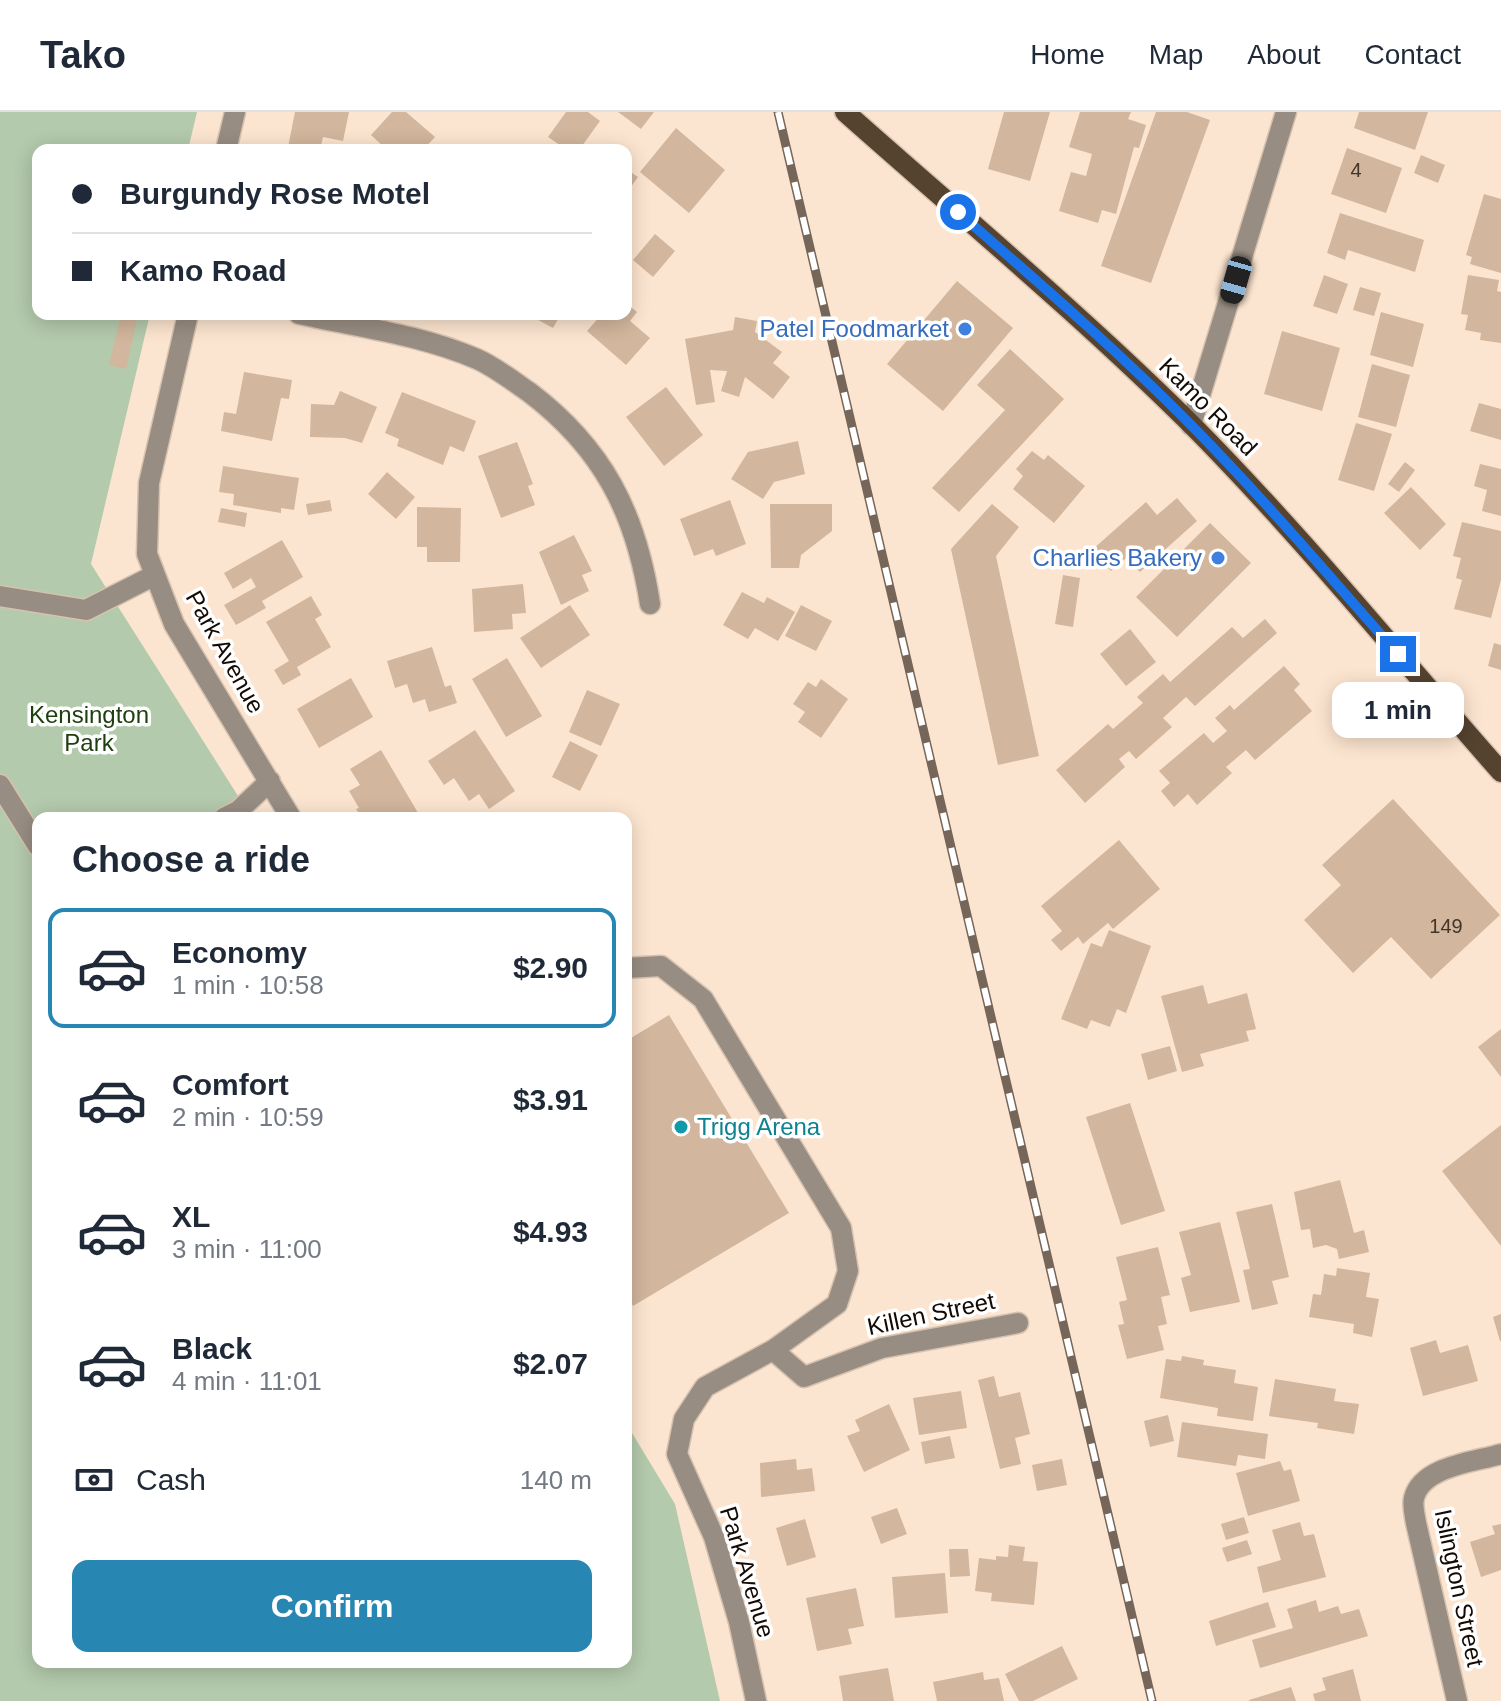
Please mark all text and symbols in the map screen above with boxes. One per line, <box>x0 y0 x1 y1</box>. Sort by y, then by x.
text: Tako <box>40 34 126 76</box>
text: Home <box>1030 39 1105 70</box>
text: Map <box>1149 39 1203 70</box>
text: About <box>1247 39 1321 70</box>
text: Contact <box>1365 39 1461 70</box>
house number: 4 <box>1350 159 1362 181</box>
text: Burgundy Rose Motel <box>120 177 430 210</box>
route start <box>940 194 976 230</box>
text: Kamo Road <box>120 254 287 287</box>
car <box>1218 254 1254 306</box>
place label: Patel Foodmarket <box>760 315 949 342</box>
marker: Patel Foodmarket <box>956 320 974 338</box>
street label: Kamo Road <box>1154 352 1263 461</box>
place label: Charlies Bakery <box>1033 544 1202 571</box>
marker: Charlies Bakery <box>1209 549 1227 567</box>
street label: Park Avenue <box>181 586 270 718</box>
route end <box>1380 636 1416 672</box>
callout: 1 min <box>1332 682 1464 738</box>
text: 1 min <box>1364 695 1432 725</box>
park label: Kensington Park <box>29 701 149 756</box>
text: Choose a ride <box>72 839 310 880</box>
house number: 149 <box>1429 915 1463 937</box>
icon: car <box>76 932 148 1004</box>
text: Economy <box>172 936 307 969</box>
text: $2.90 <box>513 951 588 984</box>
text: 1 min · 10:58 <box>172 970 324 1000</box>
icon: car <box>76 1064 148 1136</box>
text: Comfort <box>172 1068 289 1101</box>
text: $3.91 <box>513 1083 588 1116</box>
text: 2 min · 10:59 <box>172 1102 324 1132</box>
place label: Trigg Arena <box>697 1113 821 1140</box>
marker: Trigg Arena <box>672 1118 690 1136</box>
icon: car <box>76 1196 148 1268</box>
text: XL <box>172 1200 210 1233</box>
text: $4.93 <box>513 1215 588 1248</box>
text: 3 min · 11:00 <box>172 1234 322 1264</box>
street label: Killen Street <box>865 1287 997 1340</box>
icon: car <box>76 1328 148 1400</box>
text: Black <box>172 1332 252 1365</box>
text: $2.07 <box>513 1347 588 1380</box>
text: 4 min · 11:01 <box>172 1366 322 1396</box>
icon: cash <box>72 1458 116 1502</box>
text: Cash <box>136 1463 206 1496</box>
text: 140 m <box>520 1465 592 1495</box>
street label: Park Avenue <box>715 1503 780 1641</box>
street label: Islington Street <box>1430 1507 1489 1669</box>
button: Confirm <box>72 1560 592 1652</box>

